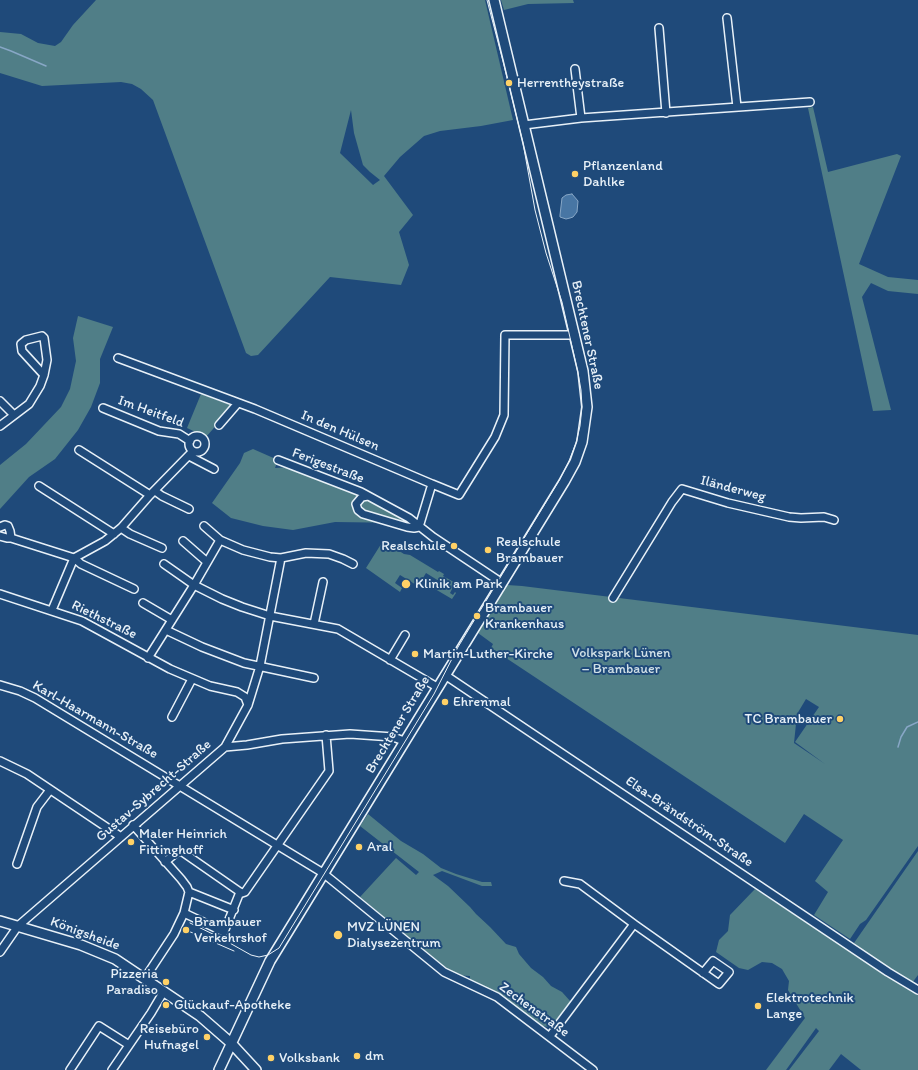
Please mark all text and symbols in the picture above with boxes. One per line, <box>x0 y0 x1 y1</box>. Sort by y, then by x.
place label: Herrentheystraße <box>517 75 624 91</box>
marker: Herrentheystraße <box>504 78 514 88</box>
place label: Pflanzenland Dahlke <box>583 158 663 190</box>
marker: Pflanzenland Dahlke <box>570 169 580 179</box>
street label: Brechtener Straße <box>567 279 607 391</box>
street label: Im Heitfeld <box>116 392 186 432</box>
street label: In den Hülsen <box>298 407 382 455</box>
street label: Ferigestraße <box>290 445 366 487</box>
street label: Iländerweg <box>698 472 768 506</box>
place label: Realschule Brambauer <box>496 534 563 566</box>
place label: Realschule <box>381 538 446 554</box>
marker: Realschule <box>449 541 459 551</box>
marker: Realschule Brambauer <box>483 545 493 555</box>
place label: Klinik am Park <box>415 576 503 592</box>
marker: Klinik am Park <box>400 578 412 590</box>
street label: Riethstraße <box>69 597 139 643</box>
place label: Brambauer Krankenhaus <box>485 600 564 632</box>
marker: Brambauer Krankenhaus <box>472 611 482 621</box>
park label: Volkspark Lünen – Brambauer <box>572 645 670 678</box>
place label: Martin-Luther-Kirche <box>423 646 553 662</box>
marker: Martin-Luther-Kirche <box>410 649 420 659</box>
street label: Brechtener Straße <box>362 673 434 777</box>
street label: Karl-Haarmann-Straße <box>29 677 161 763</box>
place label: Ehrenmal <box>453 694 511 710</box>
marker: Ehrenmal <box>440 697 450 707</box>
place label: TC Brambauer <box>745 711 832 727</box>
marker: TC Brambauer <box>835 714 845 724</box>
street label: Gustav-Sybrecht-Straße <box>93 736 215 846</box>
street label: Elsa-Brändström-Straße <box>622 773 756 871</box>
place label: Maler Heinrich Fittinghoff <box>139 826 227 858</box>
marker: Maler Heinrich Fittinghoff <box>126 837 136 847</box>
place label: Aral <box>367 839 393 855</box>
marker: Aral <box>354 842 364 852</box>
street label: Königsheide <box>48 914 122 954</box>
place label: Brambauer Verkehrshof <box>194 914 267 946</box>
place label: MVZ LÜNEN Dialysezentrum <box>347 919 441 952</box>
marker: Brambauer Verkehrshof <box>181 925 191 935</box>
marker: MVZ LÜNEN Dialysezentrum <box>332 929 344 941</box>
place label: Pizzeria Paradiso <box>106 966 158 998</box>
marker: Pizzeria Paradiso <box>161 977 171 987</box>
street label: Zechenstraße <box>496 979 572 1041</box>
place label: Elektrotechnik Lange <box>766 990 854 1022</box>
place label: Glückauf-Apotheke <box>174 997 291 1013</box>
marker: Glückauf-Apotheke <box>161 1000 171 1010</box>
marker: Elektrotechnik Lange <box>753 1001 763 1011</box>
place label: Reisebüro Hufnagel <box>140 1021 199 1054</box>
marker: Reisebüro Hufnagel <box>202 1032 212 1042</box>
place label: dm <box>365 1048 384 1064</box>
place label: Volksbank <box>279 1050 340 1066</box>
marker: dm <box>352 1051 362 1061</box>
marker: Volksbank <box>266 1053 276 1063</box>

